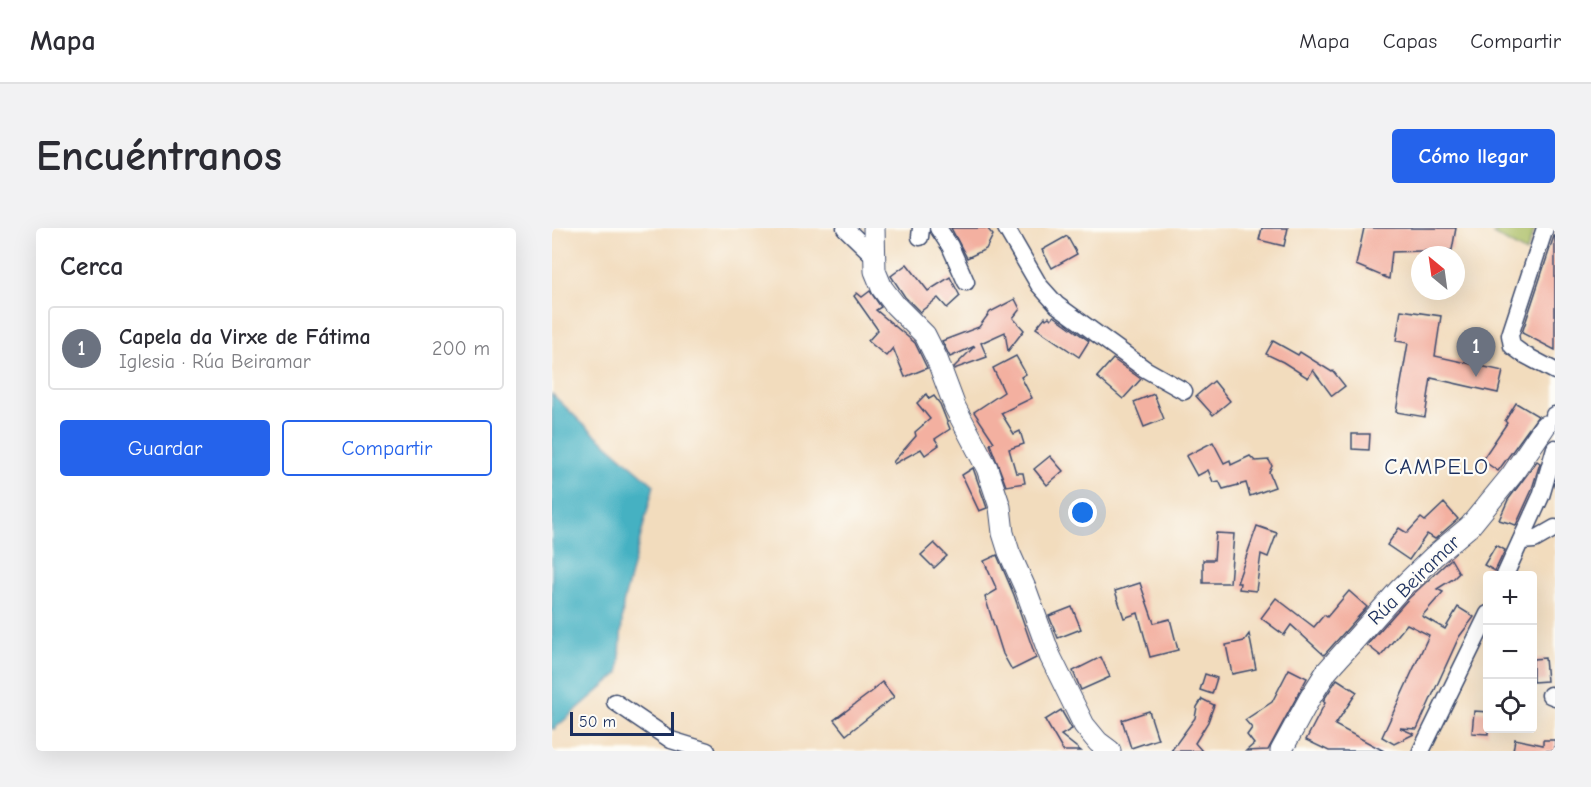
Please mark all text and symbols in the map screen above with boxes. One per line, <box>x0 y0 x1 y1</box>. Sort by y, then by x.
text: Mapa <box>30 25 96 57</box>
text: Mapa <box>1299 29 1350 53</box>
text: Capas <box>1383 29 1437 53</box>
text: Compartir <box>1470 29 1561 53</box>
button: Cómo llegar <box>1392 129 1555 183</box>
text: Encuéntranos <box>36 132 282 181</box>
north arrow <box>1411 246 1465 300</box>
text: Cerca <box>60 252 124 282</box>
text: Capela da Virxe de Fátima <box>119 324 371 350</box>
pin: 1 <box>1456 328 1496 377</box>
text: 1 <box>78 337 85 360</box>
text: 200 m <box>432 337 490 360</box>
text: Iglesia · Rúa Beiramar <box>119 350 311 373</box>
button: Guardar <box>60 420 270 476</box>
button: Compartir <box>282 420 492 476</box>
district label: CAMPELO <box>1384 454 1490 480</box>
your location <box>1068 498 1097 527</box>
street label: Rúa Beiramar <box>1363 530 1465 630</box>
map controls <box>1483 571 1537 733</box>
button: + <box>1483 571 1537 625</box>
button: − <box>1483 625 1537 679</box>
button: locate <box>1483 679 1537 733</box>
scale bar <box>570 709 674 736</box>
text: 50 m <box>579 713 616 731</box>

